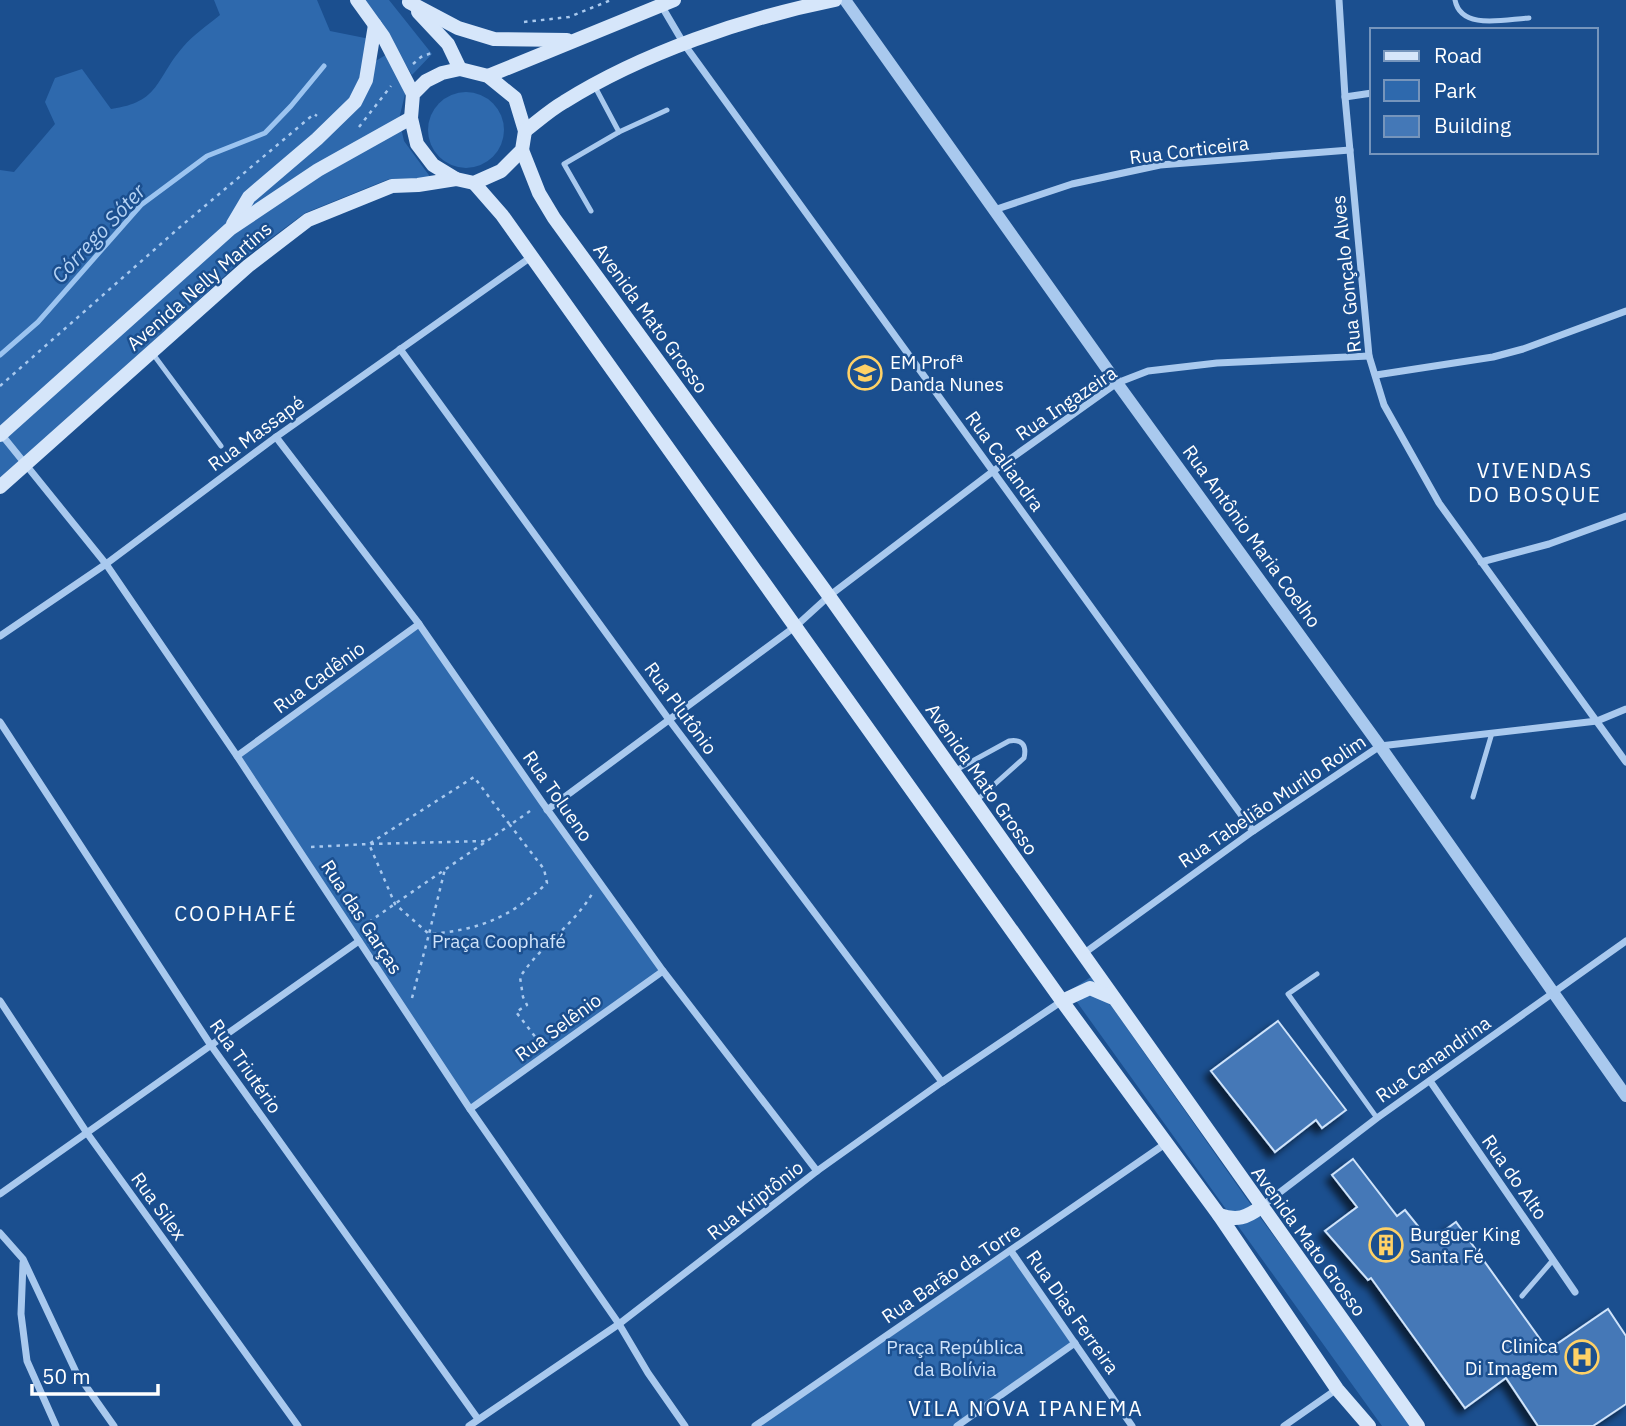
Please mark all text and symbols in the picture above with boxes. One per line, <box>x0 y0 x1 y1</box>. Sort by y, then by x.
legend <box>1370 28 1598 154</box>
text: Road <box>1434 41 1482 69</box>
text: Park <box>1434 76 1477 104</box>
text: Building <box>1434 111 1511 139</box>
street label: Rua Corticeira <box>1128 131 1250 169</box>
water label: Córrego Sóter <box>45 176 152 289</box>
street label: Rua Gonçalo Alves <box>1326 194 1366 354</box>
street label: Avenida Nelly Martins <box>121 216 277 356</box>
street label: Avenida Mato Grosso <box>588 238 714 398</box>
place label: EM Profª Danda Nunes <box>890 350 1004 396</box>
school or university icon: EM Profª Danda Nunes <box>846 354 884 392</box>
street label: Rua Ingazeira <box>1011 360 1121 446</box>
street label: Rua Massapé <box>203 390 309 476</box>
street label: Rua Caliandra <box>960 406 1050 516</box>
street label: Rua Antônio Maria Coelho <box>1178 440 1326 632</box>
district label: VIVENDAS DO BOSQUE <box>1468 456 1602 508</box>
street label: Rua Cadênio <box>269 636 369 718</box>
street label: Rua Plutônio <box>639 657 723 759</box>
street label: Avenida Mato Grosso <box>921 699 1043 859</box>
street label: Rua Tabelião Murilo Rolim <box>1174 729 1370 873</box>
street label: Rua Tolueno <box>518 746 598 846</box>
street label: Rua das Garças <box>316 855 408 979</box>
district label: COOPHAFÉ <box>174 899 298 927</box>
park label: Praça Coophafé <box>432 929 566 953</box>
street label: Rua Selênio <box>510 988 606 1066</box>
street label: Rua Canandrina <box>1371 1010 1495 1108</box>
street label: Rua Triutério <box>205 1014 287 1118</box>
street label: Rua do Alto <box>1477 1130 1553 1224</box>
street label: Rua Kriptônio <box>702 1155 808 1245</box>
street label: Avenida Mato Grosso <box>1246 1161 1372 1321</box>
street label: Rua Silex <box>126 1167 192 1245</box>
street label: Rua Barão da Torre <box>877 1218 1025 1328</box>
place label: Burguer King Santa Fé <box>1410 1222 1520 1268</box>
building icon: Burguer King Santa Fé <box>1367 1226 1405 1264</box>
street label: Rua Dias Ferreira <box>1021 1245 1125 1379</box>
place label: Clinica Di Imagem <box>1465 1334 1558 1380</box>
park label: Praça República da Bolívia <box>886 1335 1024 1381</box>
hospital icon: Clinica Di Imagem <box>1563 1338 1601 1376</box>
scale bar <box>32 1352 158 1396</box>
text: 50 m <box>42 1362 91 1390</box>
district label: VILA NOVA IPANEMA <box>908 1394 1144 1422</box>

